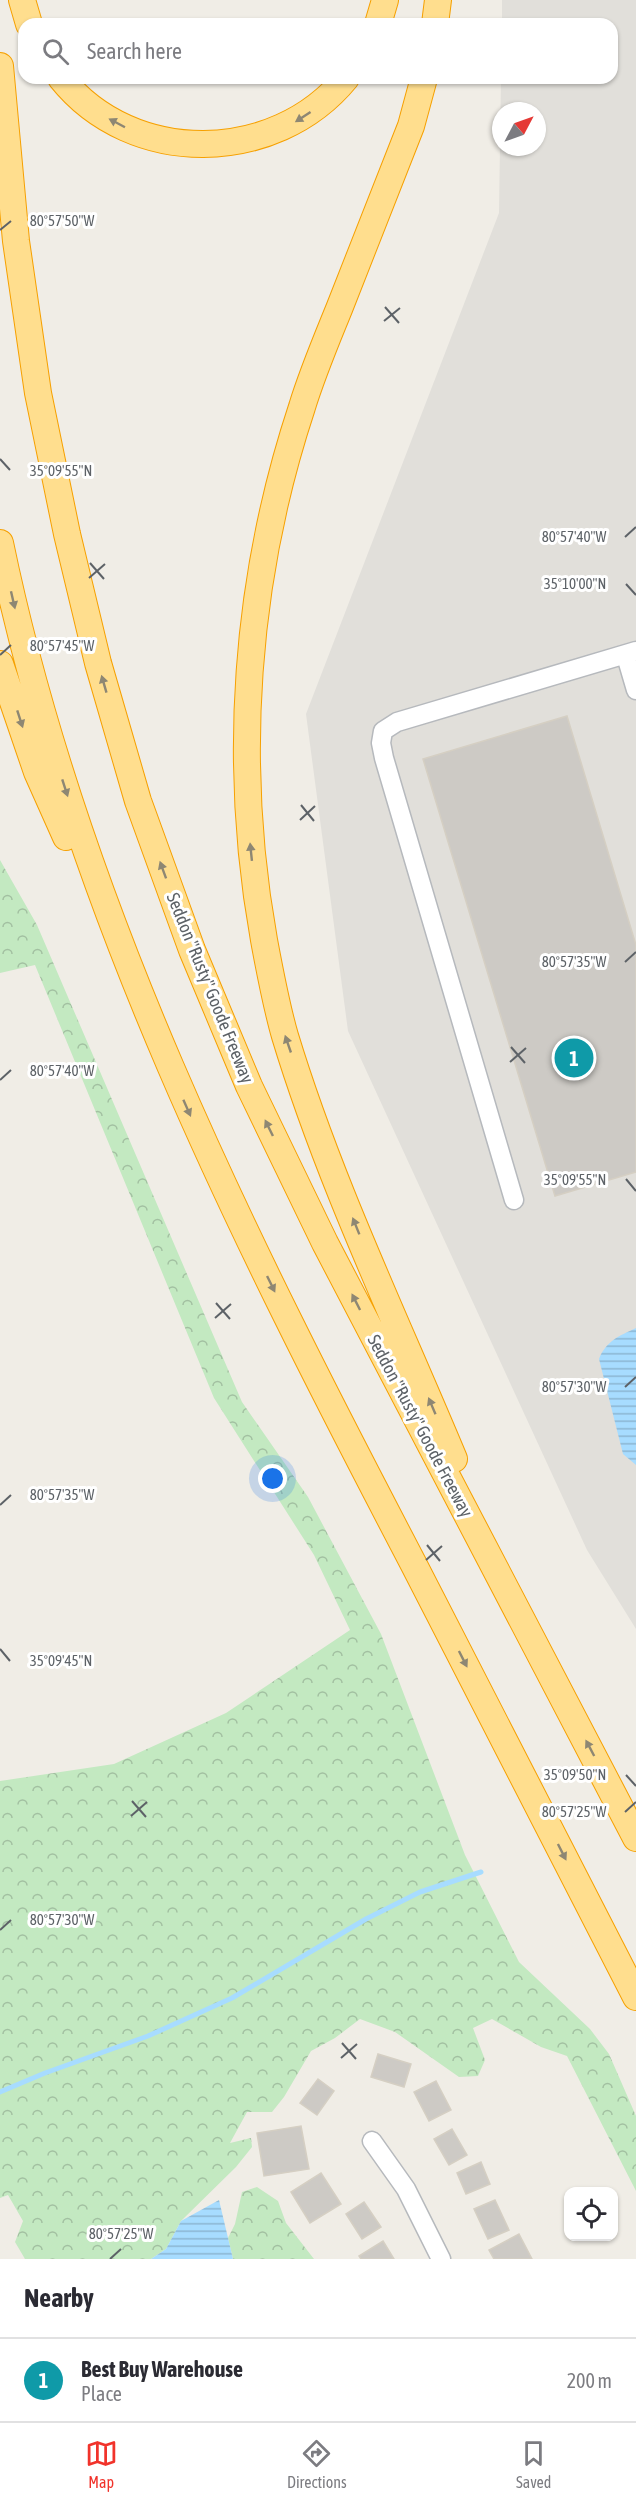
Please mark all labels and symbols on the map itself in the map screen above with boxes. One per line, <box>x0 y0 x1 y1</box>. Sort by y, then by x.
north arrow <box>492 102 546 156</box>
one-way arrow <box>295 111 311 122</box>
one-way arrow <box>108 118 125 128</box>
text: 80°57'50"W <box>30 212 94 229</box>
text: 35°09'55"N <box>30 462 92 479</box>
text: 80°57'40"W <box>542 528 606 545</box>
text: 35°10'00"N <box>544 575 606 592</box>
one-way arrow <box>9 591 18 610</box>
text: 80°57'45"W <box>30 637 94 654</box>
one-way arrow <box>99 675 108 693</box>
one-way arrow <box>16 710 26 728</box>
one-way arrow <box>61 779 71 797</box>
one-way arrow <box>246 843 256 862</box>
one-way arrow <box>158 861 168 879</box>
street label: Seddon "Rusty" Goode Freeway <box>163 890 258 1086</box>
text: 80°57'35"W <box>542 953 606 970</box>
one-way arrow <box>282 1034 292 1052</box>
pin: 1 <box>554 1036 594 1080</box>
text: 80°57'40"W <box>30 1062 94 1079</box>
one-way arrow <box>183 1099 192 1116</box>
one-way arrow <box>264 1119 273 1136</box>
text: 35°09'55"N <box>544 1171 606 1188</box>
one-way arrow <box>351 1217 361 1235</box>
one-way arrow <box>266 1275 275 1292</box>
one-way arrow <box>351 1294 361 1311</box>
street label: Seddon "Rusty" Goode Freeway <box>363 1331 477 1521</box>
text: 80°57'30"W <box>542 1378 606 1395</box>
one-way arrow <box>427 1396 437 1414</box>
your location <box>258 1464 287 1493</box>
text: 80°57'35"W <box>30 1486 94 1503</box>
one-way arrow <box>458 1651 468 1668</box>
text: 35°09'45"N <box>30 1652 92 1669</box>
one-way arrow <box>585 1740 595 1757</box>
text: 35°09'50"N <box>544 1766 606 1783</box>
text: 80°57'25"W <box>542 1803 606 1820</box>
one-way arrow <box>557 1843 566 1860</box>
text: 80°57'30"W <box>30 1911 94 1928</box>
text: 80°57'25"W <box>89 2225 153 2242</box>

